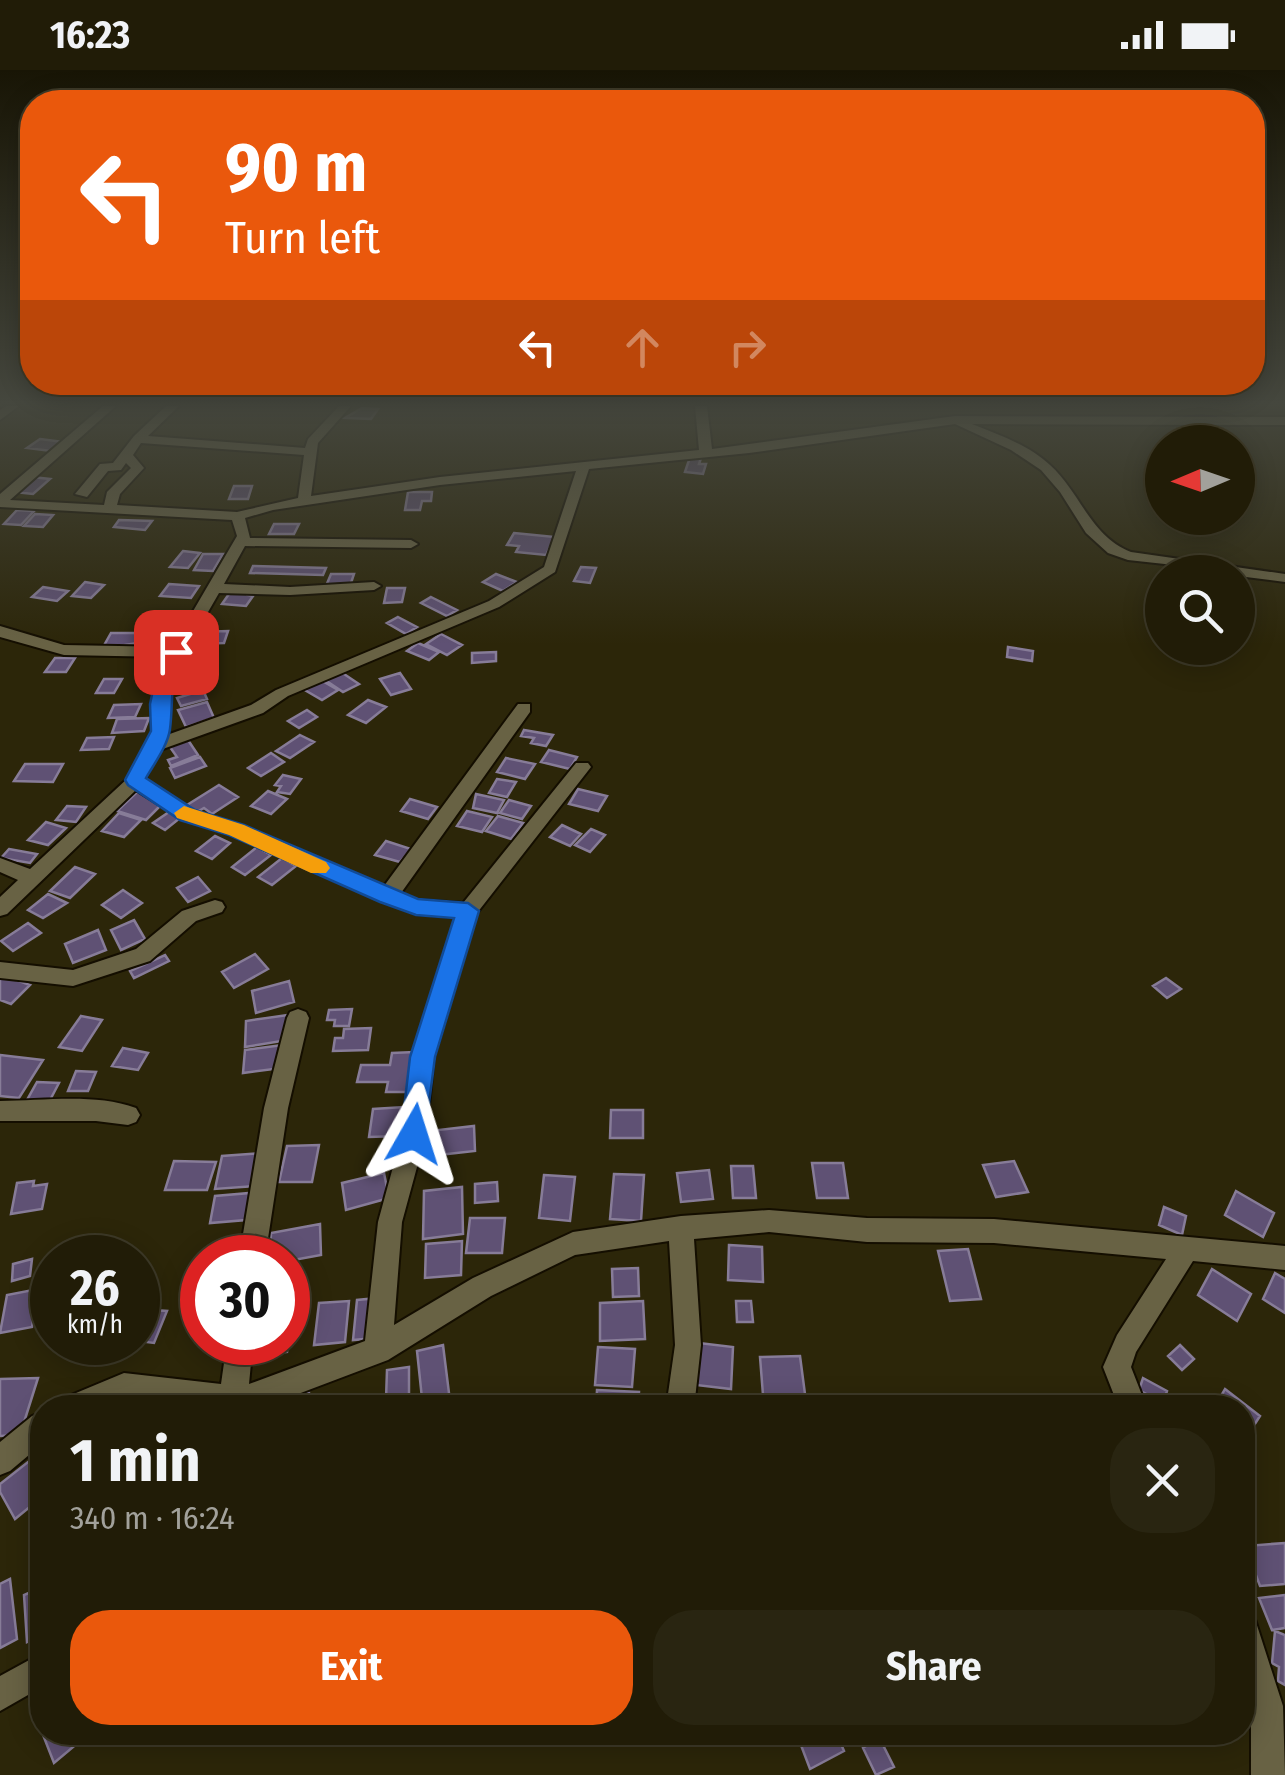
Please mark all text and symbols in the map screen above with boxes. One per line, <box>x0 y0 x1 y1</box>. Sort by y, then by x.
text: 16:23 <box>50 12 130 58</box>
text: 90 m <box>225 126 367 210</box>
icon: left <box>60 130 190 260</box>
text: Turn left <box>225 211 380 265</box>
icon: left <box>510 320 565 375</box>
icon: ahead <box>615 320 670 375</box>
icon: right <box>720 320 775 375</box>
north arrow <box>1145 425 1255 535</box>
map controls <box>1145 425 1255 665</box>
button: search <box>1145 555 1255 665</box>
pin <box>134 610 219 695</box>
icon: arrive <box>149 625 204 680</box>
position arrow <box>362 1082 466 1186</box>
speed limit sign: 30 <box>180 1235 310 1365</box>
text: 26 <box>70 1258 120 1318</box>
text: km/h <box>67 1310 123 1340</box>
text: 1 min <box>70 1425 201 1497</box>
button: close <box>1110 1428 1215 1533</box>
text: 340 m · 16:24 <box>70 1499 234 1537</box>
button: Exit <box>70 1610 633 1725</box>
button: Share <box>653 1610 1215 1725</box>

